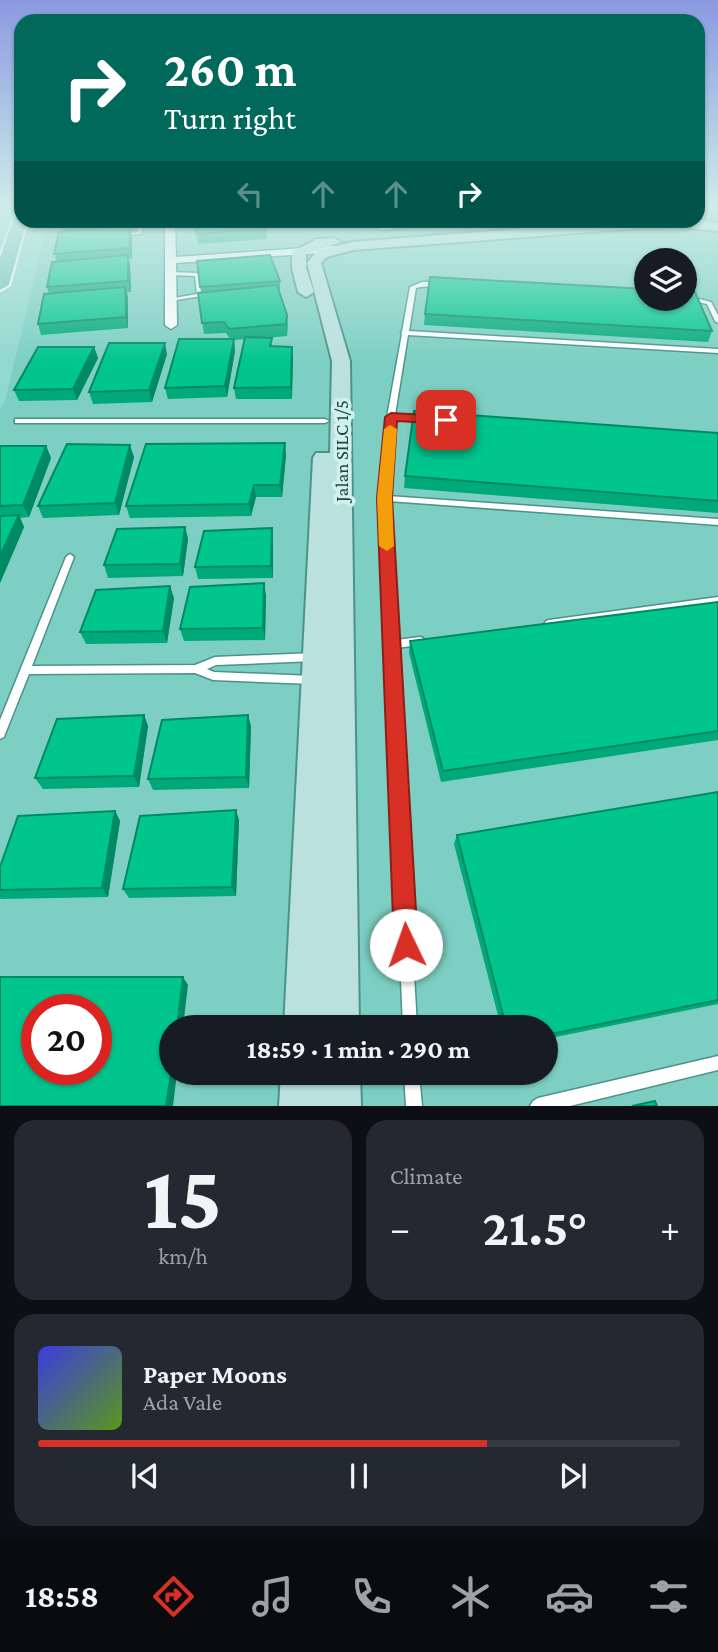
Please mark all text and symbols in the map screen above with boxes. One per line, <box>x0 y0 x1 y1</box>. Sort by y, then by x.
icon: right <box>49 42 140 133</box>
text: 260 m <box>164 42 296 97</box>
text: Turn right <box>164 100 296 136</box>
icon: left <box>231 175 269 213</box>
icon: ahead <box>304 175 342 213</box>
icon: ahead <box>377 175 415 213</box>
icon: right <box>450 175 488 213</box>
map controls <box>634 248 697 311</box>
button: layers <box>634 248 697 311</box>
pin <box>416 390 476 450</box>
street label: Jalan SILC 1/5 <box>331 400 352 504</box>
icon: arrive <box>427 401 465 439</box>
position arrow <box>369 908 443 982</box>
speed limit sign: 20 <box>21 994 112 1085</box>
text: 18:59 · 1 min · 290 m <box>247 1035 470 1064</box>
text: 15 <box>144 1146 222 1248</box>
text: Climate <box>390 1163 462 1189</box>
text: 21.5° <box>483 1198 588 1256</box>
text: − <box>390 1207 410 1249</box>
text: + <box>660 1207 680 1249</box>
text: km/h <box>158 1243 208 1269</box>
text: Paper Moons <box>143 1360 287 1389</box>
text: Ada Vale <box>143 1389 222 1415</box>
icon: previous <box>126 1457 164 1495</box>
icon: pause <box>340 1457 378 1495</box>
icon: next <box>554 1457 592 1495</box>
icon: directions <box>149 1572 198 1621</box>
icon: music <box>248 1572 297 1621</box>
icon: phone <box>347 1572 396 1621</box>
icon: climate <box>446 1572 495 1621</box>
icon: car <box>545 1572 594 1621</box>
icon: filters <box>644 1572 693 1621</box>
text: 18:58 <box>25 1578 99 1614</box>

